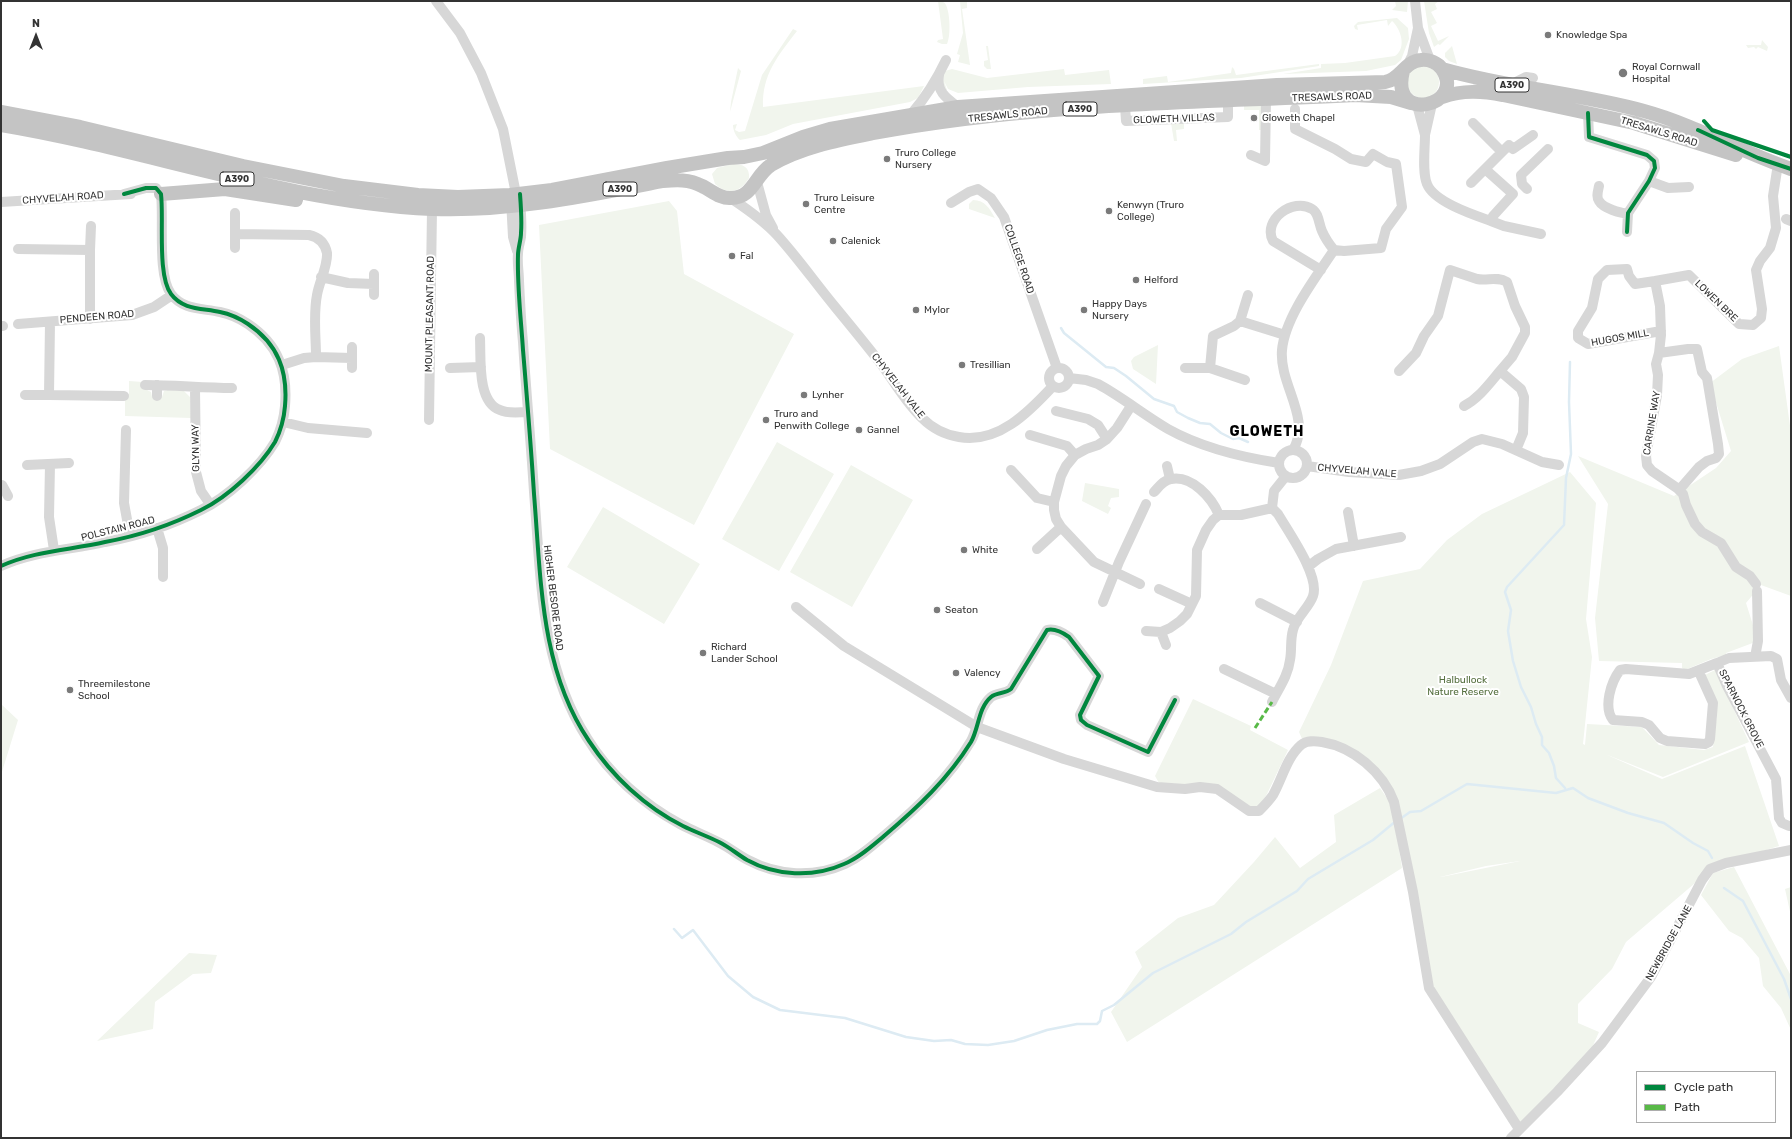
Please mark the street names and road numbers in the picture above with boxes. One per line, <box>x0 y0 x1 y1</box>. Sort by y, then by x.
road number: A390 <box>1495 78 1529 92</box>
street label: TRESAWLS ROAD <box>1292 90 1372 104</box>
road number: A390 <box>1063 102 1097 116</box>
street label: TRESAWLS ROAD <box>968 105 1048 125</box>
street label: GLOWETH VILLAS <box>1133 112 1215 126</box>
street label: TRESAWLS ROAD <box>1619 115 1699 149</box>
road number: A390 <box>220 172 254 186</box>
road number: A390 <box>603 182 637 196</box>
street label: CHYVELAH ROAD <box>22 189 104 207</box>
street label: COLLEGE ROAD <box>1001 223 1037 295</box>
street label: MOUNT PLEASANT ROAD <box>423 256 437 372</box>
street label: LOWEN BRE <box>1692 278 1740 324</box>
street label: PENDEEN ROAD <box>59 308 135 326</box>
street label: HUGOS MILL <box>1590 327 1650 349</box>
street label: CHYVELAH VALE <box>869 351 927 421</box>
street label: CARRINE WAY <box>1641 390 1663 456</box>
street label: GLYN WAY <box>190 424 202 472</box>
street label: CHYVELAH VALE <box>1317 462 1397 480</box>
street label: POLSTAIN ROAD <box>80 514 156 544</box>
street label: HIGHER BESORE ROAD <box>541 544 565 652</box>
street label: SPARNOCK GROVE <box>1716 668 1766 750</box>
street label: NEWBRIDGE LANE <box>1643 903 1695 983</box>

